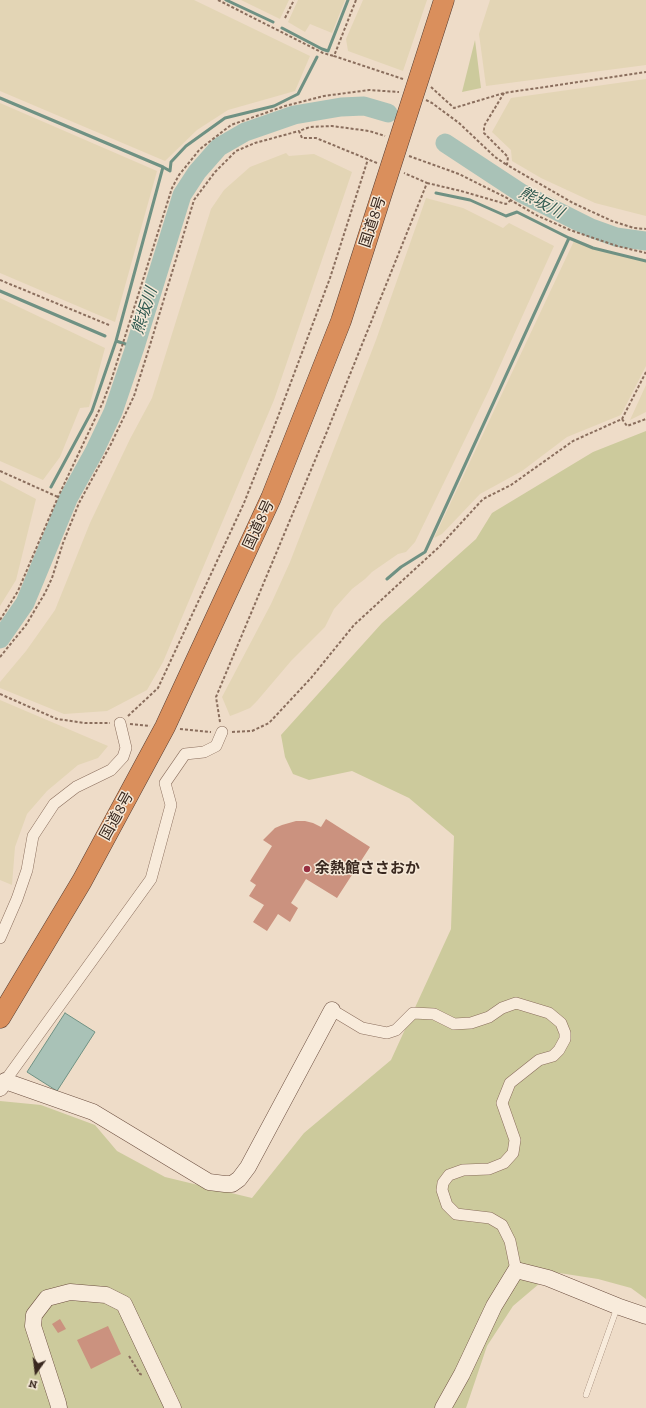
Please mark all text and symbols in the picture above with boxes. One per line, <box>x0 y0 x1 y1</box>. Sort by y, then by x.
water label: 熊坂川 <box>515 183 567 223</box>
street label: 国道8号 <box>356 194 390 250</box>
water label: 熊坂川 <box>128 285 162 337</box>
street label: 国道8号 <box>240 497 278 553</box>
street label: 国道8号 <box>96 788 138 844</box>
place label: 余熱館ささおか <box>315 860 420 878</box>
marker: 余熱館ささおか <box>302 864 312 874</box>
north arrow <box>16 1352 56 1392</box>
text: N <box>27 1377 39 1391</box>

